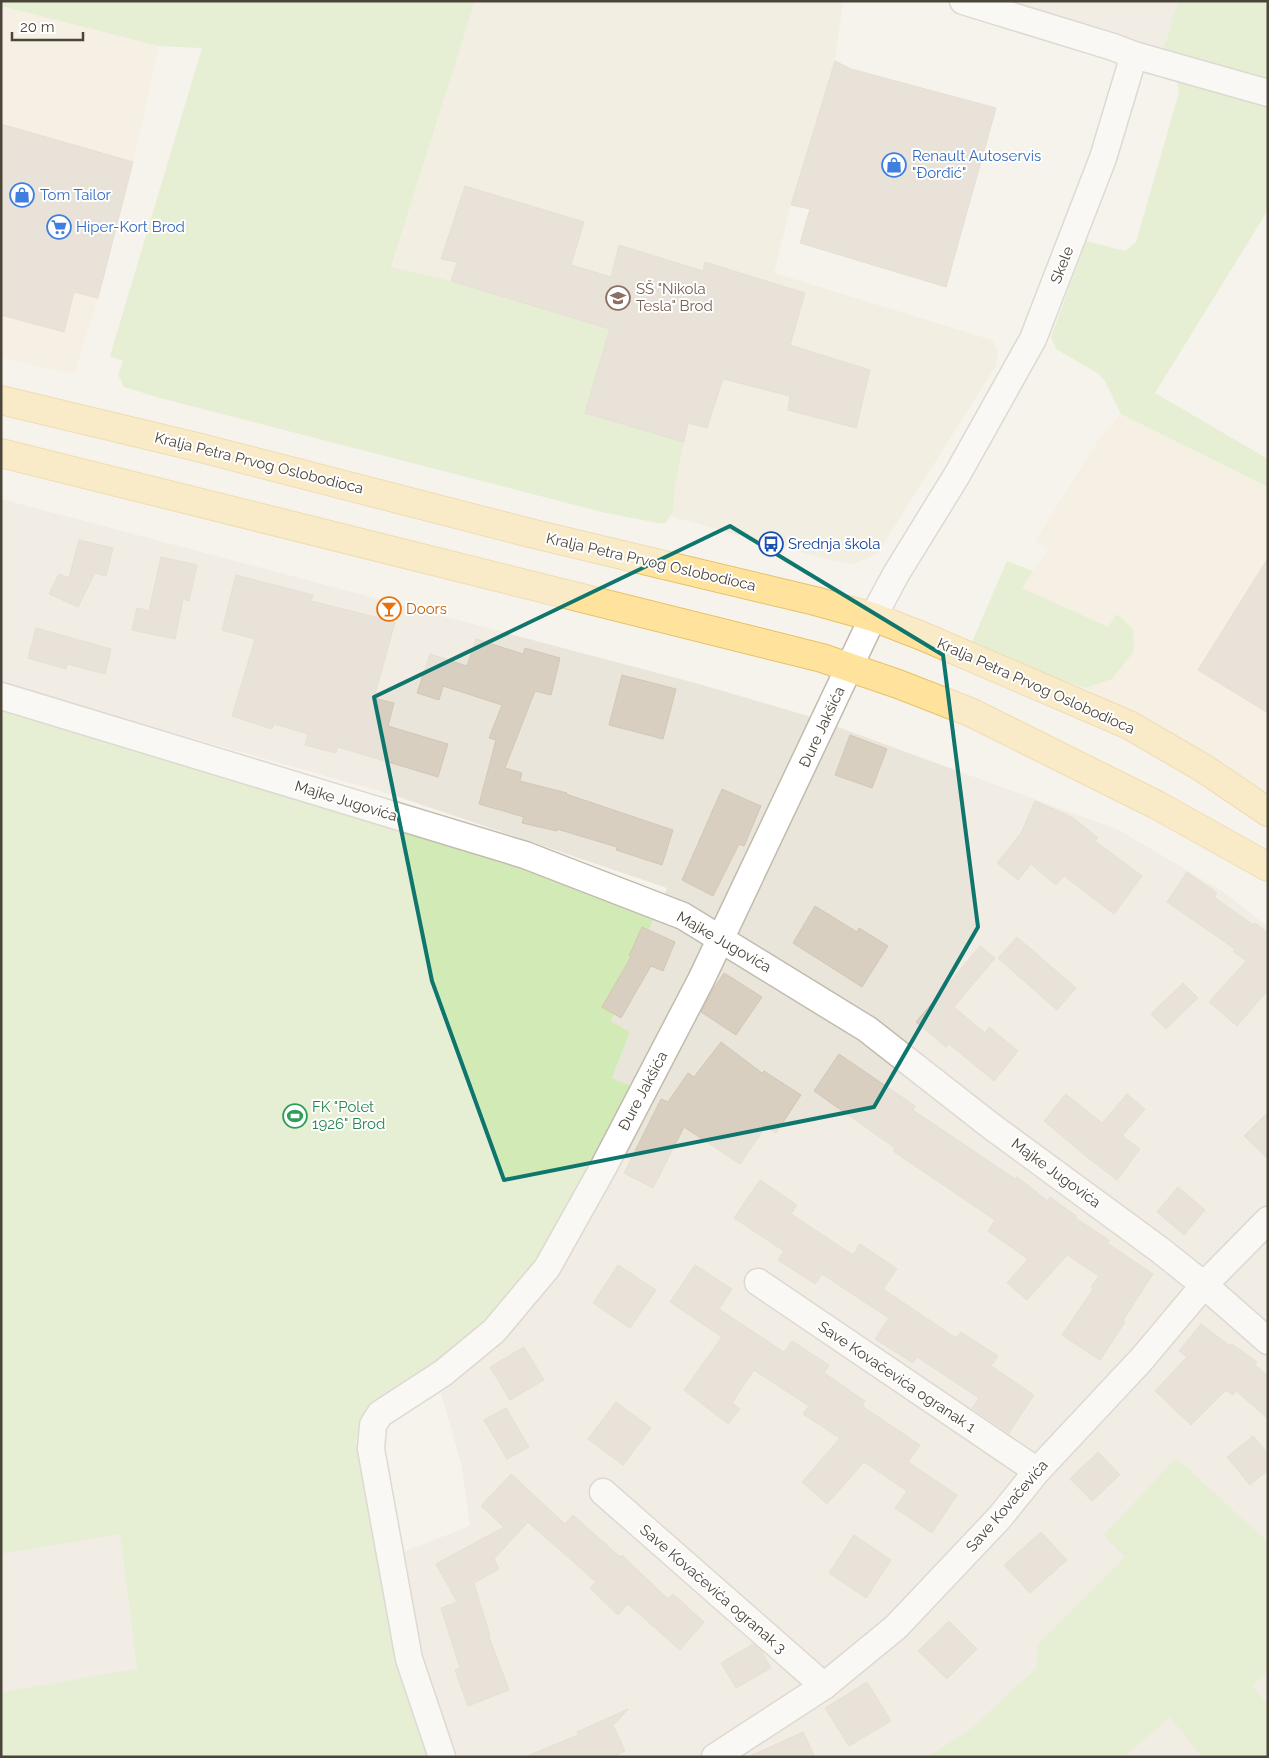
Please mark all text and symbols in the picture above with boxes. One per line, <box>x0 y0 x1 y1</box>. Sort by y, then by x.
scale bar <box>12 10 84 42</box>
text: 20 m <box>20 18 55 36</box>
place label: Renault Autoservis "Đorđić" <box>912 147 1041 182</box>
shop icon: Renault Autoservis "Đorđić" <box>881 152 907 178</box>
shop icon: Tom Tailor <box>9 182 35 208</box>
place label: Tom Tailor <box>40 186 112 204</box>
supermarket icon: Hiper-Kort Brod <box>46 214 72 240</box>
place label: Hiper-Kort Brod <box>76 218 185 236</box>
street label: Skele <box>1047 244 1077 286</box>
place label: SŠ "Nikola Tesla" Brod <box>636 279 713 315</box>
school or university icon: SŠ "Nikola Tesla" Brod <box>605 285 631 311</box>
street label: Kralja Petra Prvog Oslobodioca <box>153 428 365 498</box>
street label: Kralja Petra Prvog Oslobodioca <box>544 529 758 595</box>
bus stop icon: Srednja škola <box>758 531 784 557</box>
place label: Srednja škola <box>788 535 880 553</box>
bar icon: Doors <box>376 596 402 622</box>
place label: Doors <box>406 600 447 618</box>
street label: Kralja Petra Prvog Oslobodioca <box>934 634 1138 738</box>
street label: Đure Jakšića <box>795 684 849 770</box>
street label: Majke Jugovića <box>293 777 399 825</box>
street label: Majke Jugovića <box>674 908 774 976</box>
street label: Đure Jakšića <box>615 1048 671 1134</box>
place label: FK "Polet 1926" Brod <box>312 1098 385 1133</box>
sports icon: FK "Polet 1926" Brod <box>282 1103 308 1129</box>
street label: Majke Jugovića <box>1008 1135 1104 1211</box>
street label: Save Kovačevića ogranak 1 <box>815 1317 980 1437</box>
street label: Save Kovačevića <box>962 1456 1052 1556</box>
street label: Save Kovačevića ogranak 3 <box>636 1521 790 1657</box>

